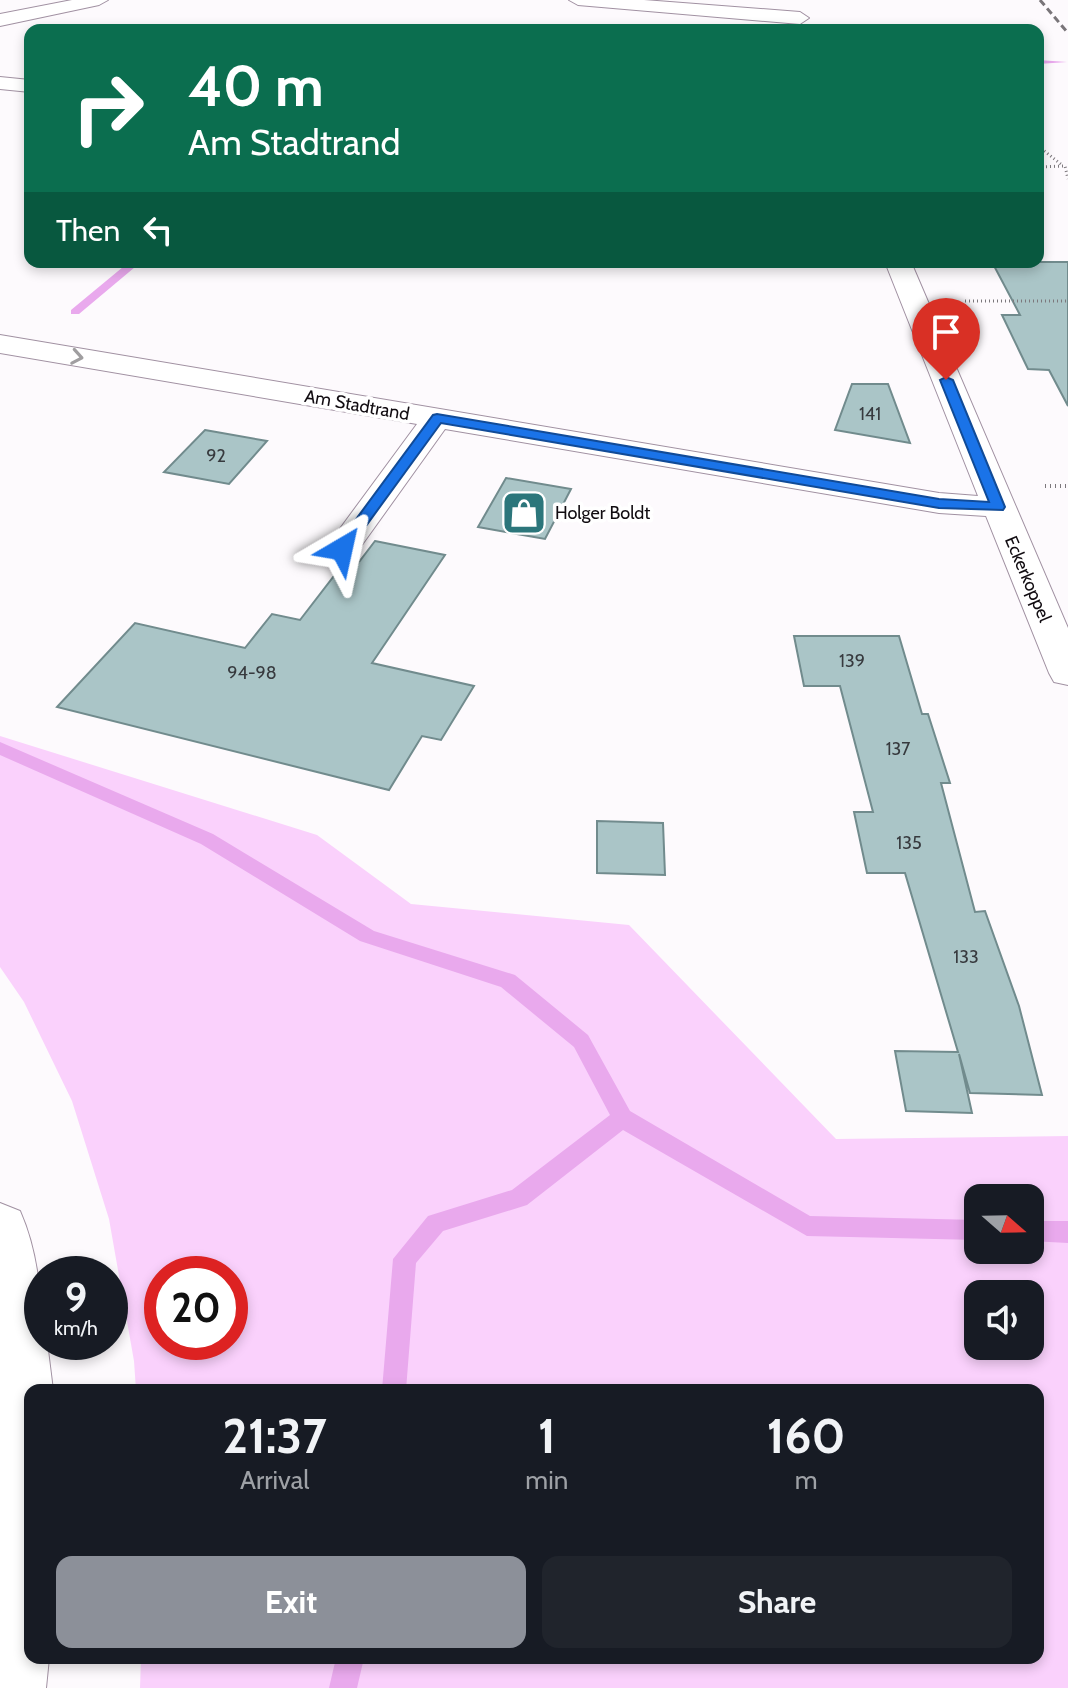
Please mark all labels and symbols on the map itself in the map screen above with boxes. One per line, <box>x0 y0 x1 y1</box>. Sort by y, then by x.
pin <box>912 298 980 380</box>
one-way arrow <box>70 348 84 365</box>
street label: Am Stadtrand <box>303 385 411 425</box>
house number: 141 <box>859 403 881 425</box>
house number: 92 <box>206 445 226 467</box>
shop icon: Holger Boldt <box>500 489 548 537</box>
place label: Holger Boldt <box>555 502 650 524</box>
position arrow <box>300 507 384 591</box>
street label: Eckerkoppel <box>1000 533 1056 626</box>
house number: 139 <box>839 650 865 672</box>
house number: 94-98 <box>227 662 277 684</box>
house number: 137 <box>886 738 910 760</box>
house number: 135 <box>896 832 922 854</box>
house number: 133 <box>953 946 979 968</box>
north arrow <box>964 1184 1044 1264</box>
speed limit sign: 20 <box>144 1256 248 1360</box>

